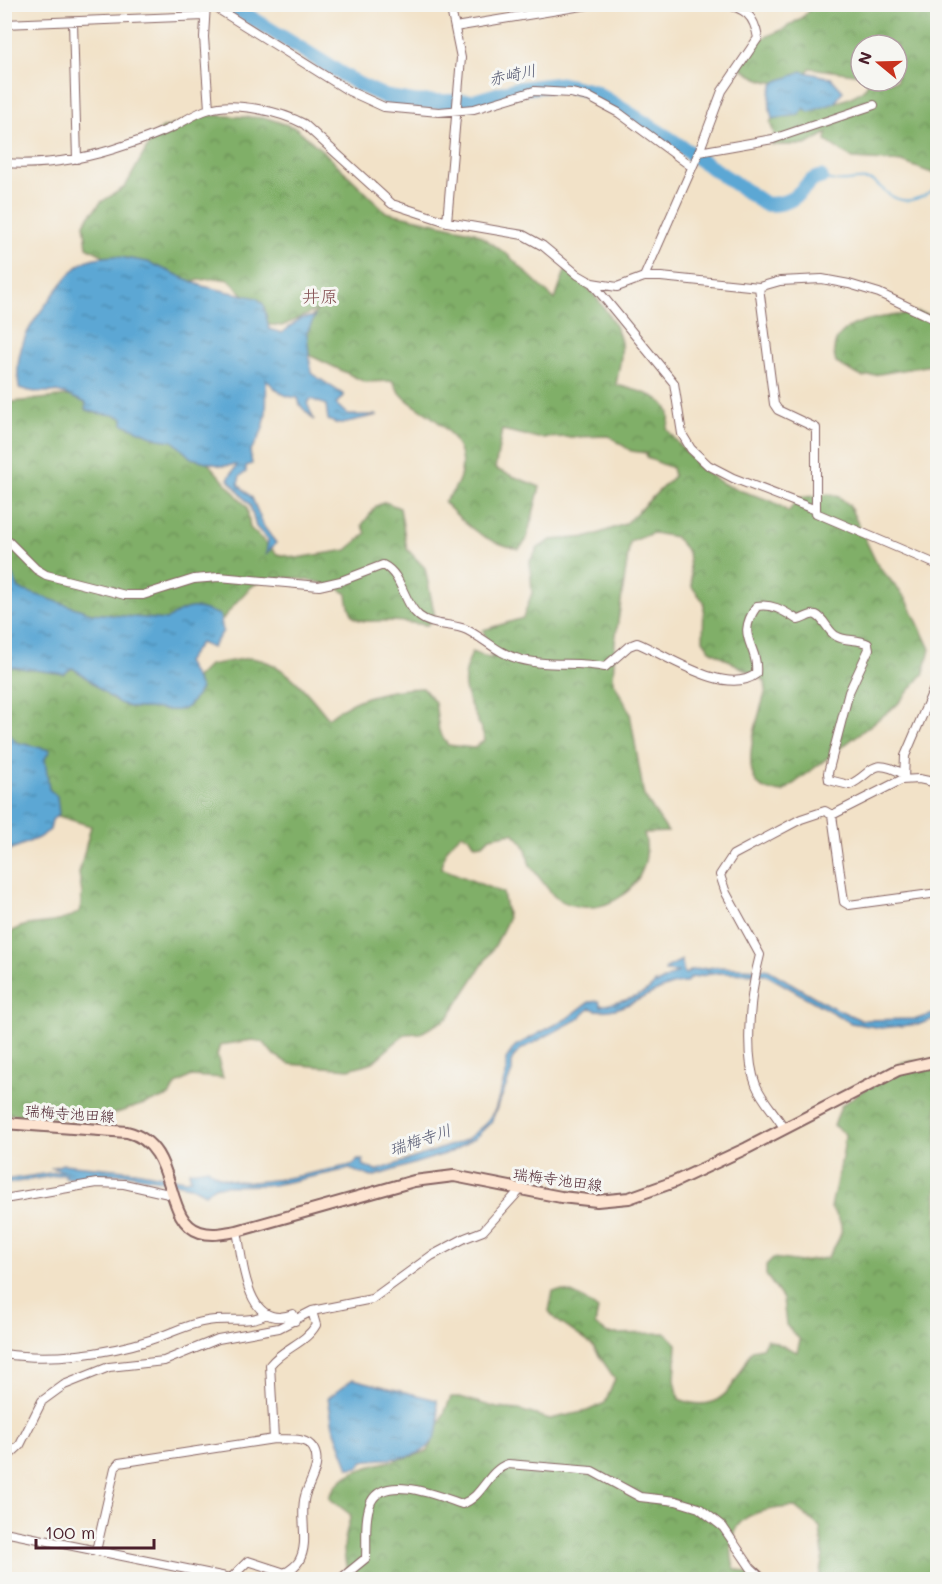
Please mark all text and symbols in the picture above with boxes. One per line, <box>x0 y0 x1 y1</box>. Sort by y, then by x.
north arrow <box>849 33 909 93</box>
text: N <box>852 49 876 67</box>
water label: 赤崎川 <box>486 59 538 89</box>
district label: 井原 <box>302 284 338 308</box>
street label: 瑞梅寺池田線 <box>24 1100 116 1126</box>
water label: 瑞梅寺川 <box>386 1119 454 1159</box>
street label: 瑞梅寺池田線 <box>512 1163 604 1195</box>
scale bar <box>36 1512 154 1550</box>
text: 100 m <box>45 1520 95 1544</box>

